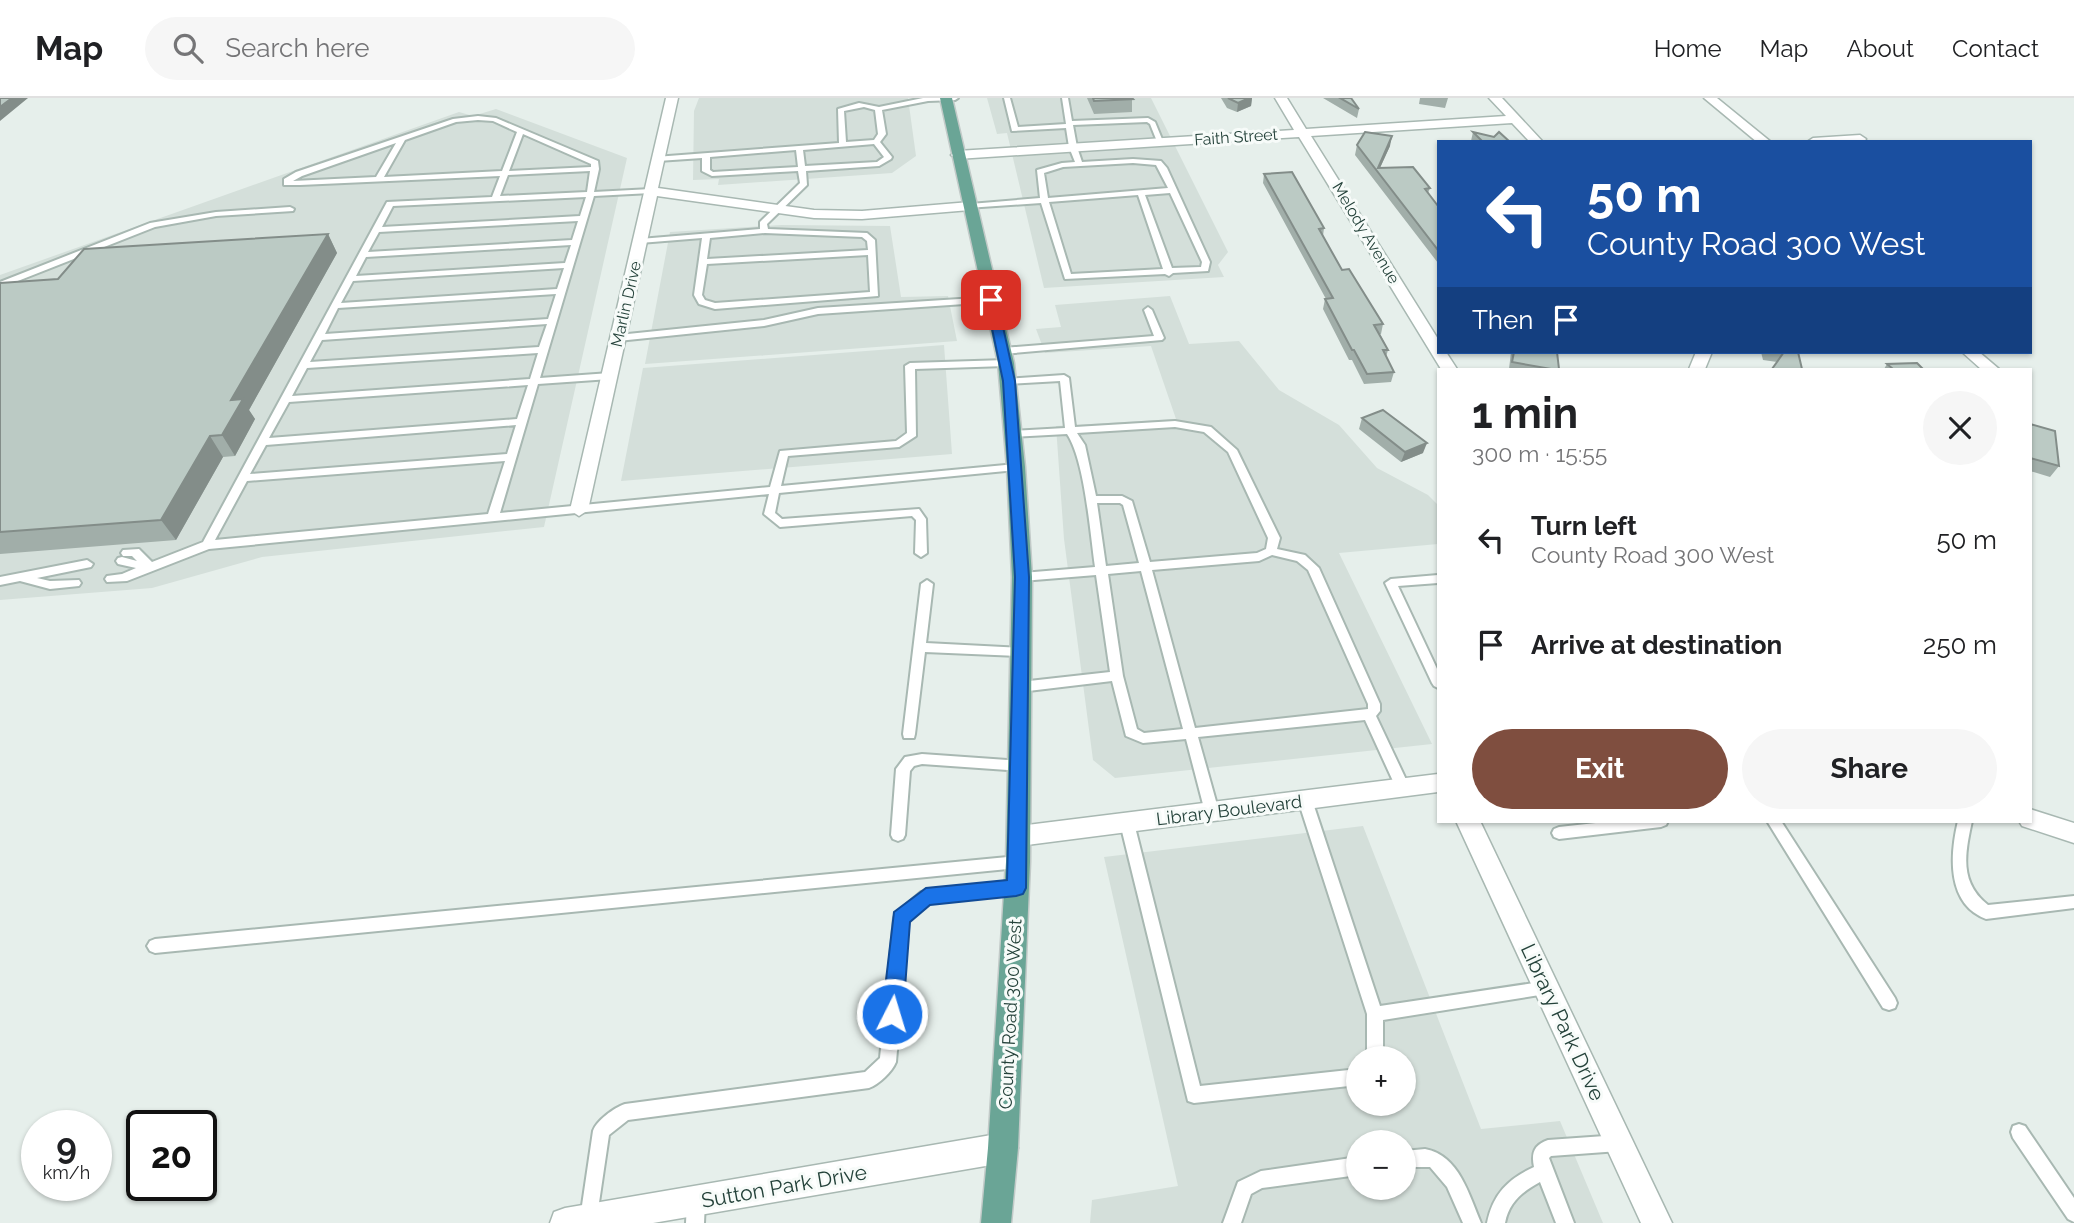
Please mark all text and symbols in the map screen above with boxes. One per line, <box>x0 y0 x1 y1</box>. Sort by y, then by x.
search box <box>145 17 635 80</box>
text: Map <box>35 29 103 68</box>
icon: search <box>169 29 207 67</box>
text: Search here <box>225 33 370 63</box>
text: Home <box>1654 34 1722 63</box>
text: Map <box>1760 34 1808 63</box>
text: About <box>1846 34 1914 63</box>
text: Contact <box>1952 34 2039 63</box>
street label: Faith Street <box>1194 125 1279 149</box>
text: 50 m <box>1587 166 1702 223</box>
icon: left <box>1472 168 1563 259</box>
street label: Melody Avenue <box>1328 179 1404 287</box>
text: County Road 300 West <box>1587 225 1925 262</box>
street label: Marlin Drive <box>607 259 645 349</box>
pin <box>961 270 1021 330</box>
icon: arrive <box>972 281 1010 319</box>
icon: arrive <box>1547 301 1585 339</box>
text: Then <box>1472 305 1533 335</box>
text: 1 min <box>1472 389 1578 438</box>
button: close <box>1923 391 1997 465</box>
text: 300 m · 15:55 <box>1472 440 1607 467</box>
text: Turn left <box>1531 511 1637 541</box>
icon: left <box>1472 521 1510 559</box>
text: 50 m <box>1936 525 1997 555</box>
text: County Road 300 West <box>1531 541 1774 568</box>
icon: arrive <box>1472 626 1510 664</box>
text: Arrive at destination <box>1531 630 1782 660</box>
text: 250 m <box>1923 630 1997 660</box>
button: Exit <box>1472 729 1728 809</box>
button: Share <box>1742 729 1997 809</box>
street label: Library Boulevard <box>1155 791 1303 829</box>
street label: County Road 300 West <box>995 918 1025 1110</box>
street label: Library Park Drive <box>1516 939 1610 1105</box>
position arrow <box>855 977 929 1051</box>
map controls <box>1346 1046 1416 1200</box>
button: + <box>1346 1046 1416 1116</box>
speed limit sign: 20 <box>126 1110 217 1201</box>
text: 9 <box>56 1126 77 1167</box>
button: − <box>1346 1130 1416 1200</box>
street label: Sutton Park Drive <box>699 1159 869 1213</box>
text: km/h <box>43 1162 90 1183</box>

